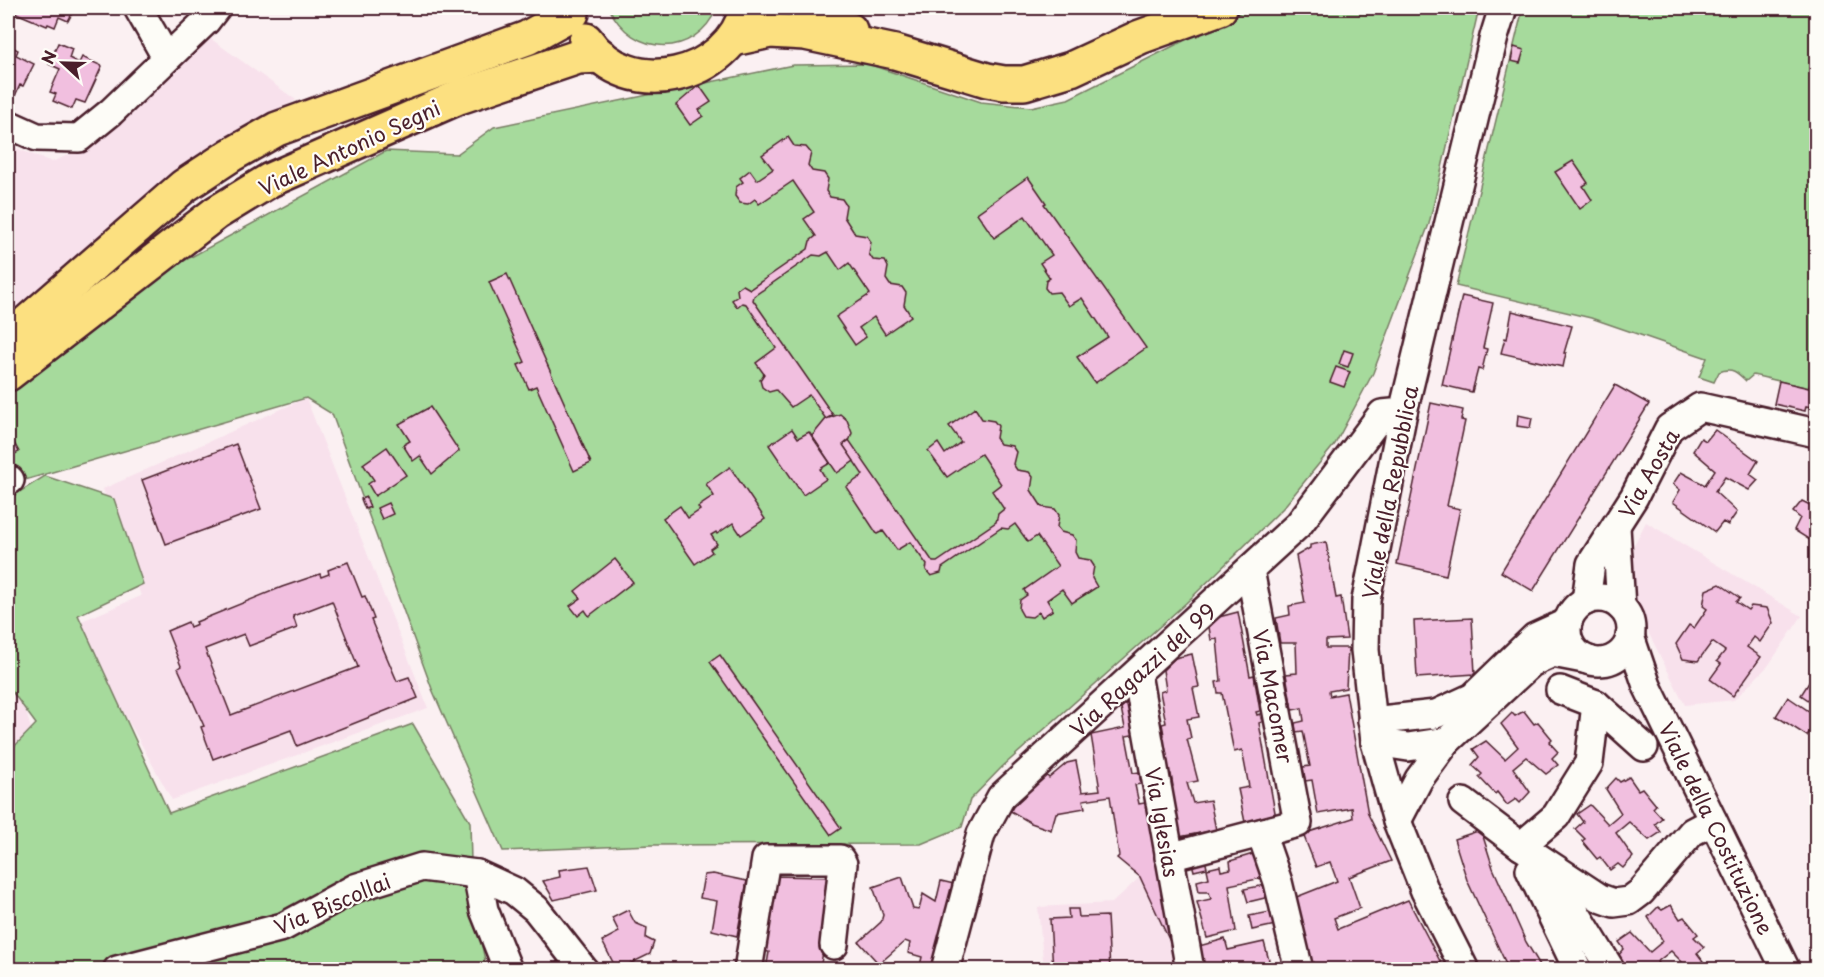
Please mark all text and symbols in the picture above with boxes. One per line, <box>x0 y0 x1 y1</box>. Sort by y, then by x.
north arrow <box>33 33 93 93</box>
text: N <box>35 47 62 67</box>
street label: Viale Antonio Segni <box>253 91 445 203</box>
street label: Viale della Repubblica <box>1353 382 1426 602</box>
street label: Via Aosta <box>1609 422 1687 524</box>
street label: Via Ragazzi del 99 <box>1062 595 1222 743</box>
street label: Via Macomer <box>1245 626 1303 766</box>
street label: Viale della Costituzione <box>1651 716 1783 940</box>
street label: Via Iglesias <box>1138 764 1188 880</box>
street label: Via Biscollai <box>269 864 395 942</box>

